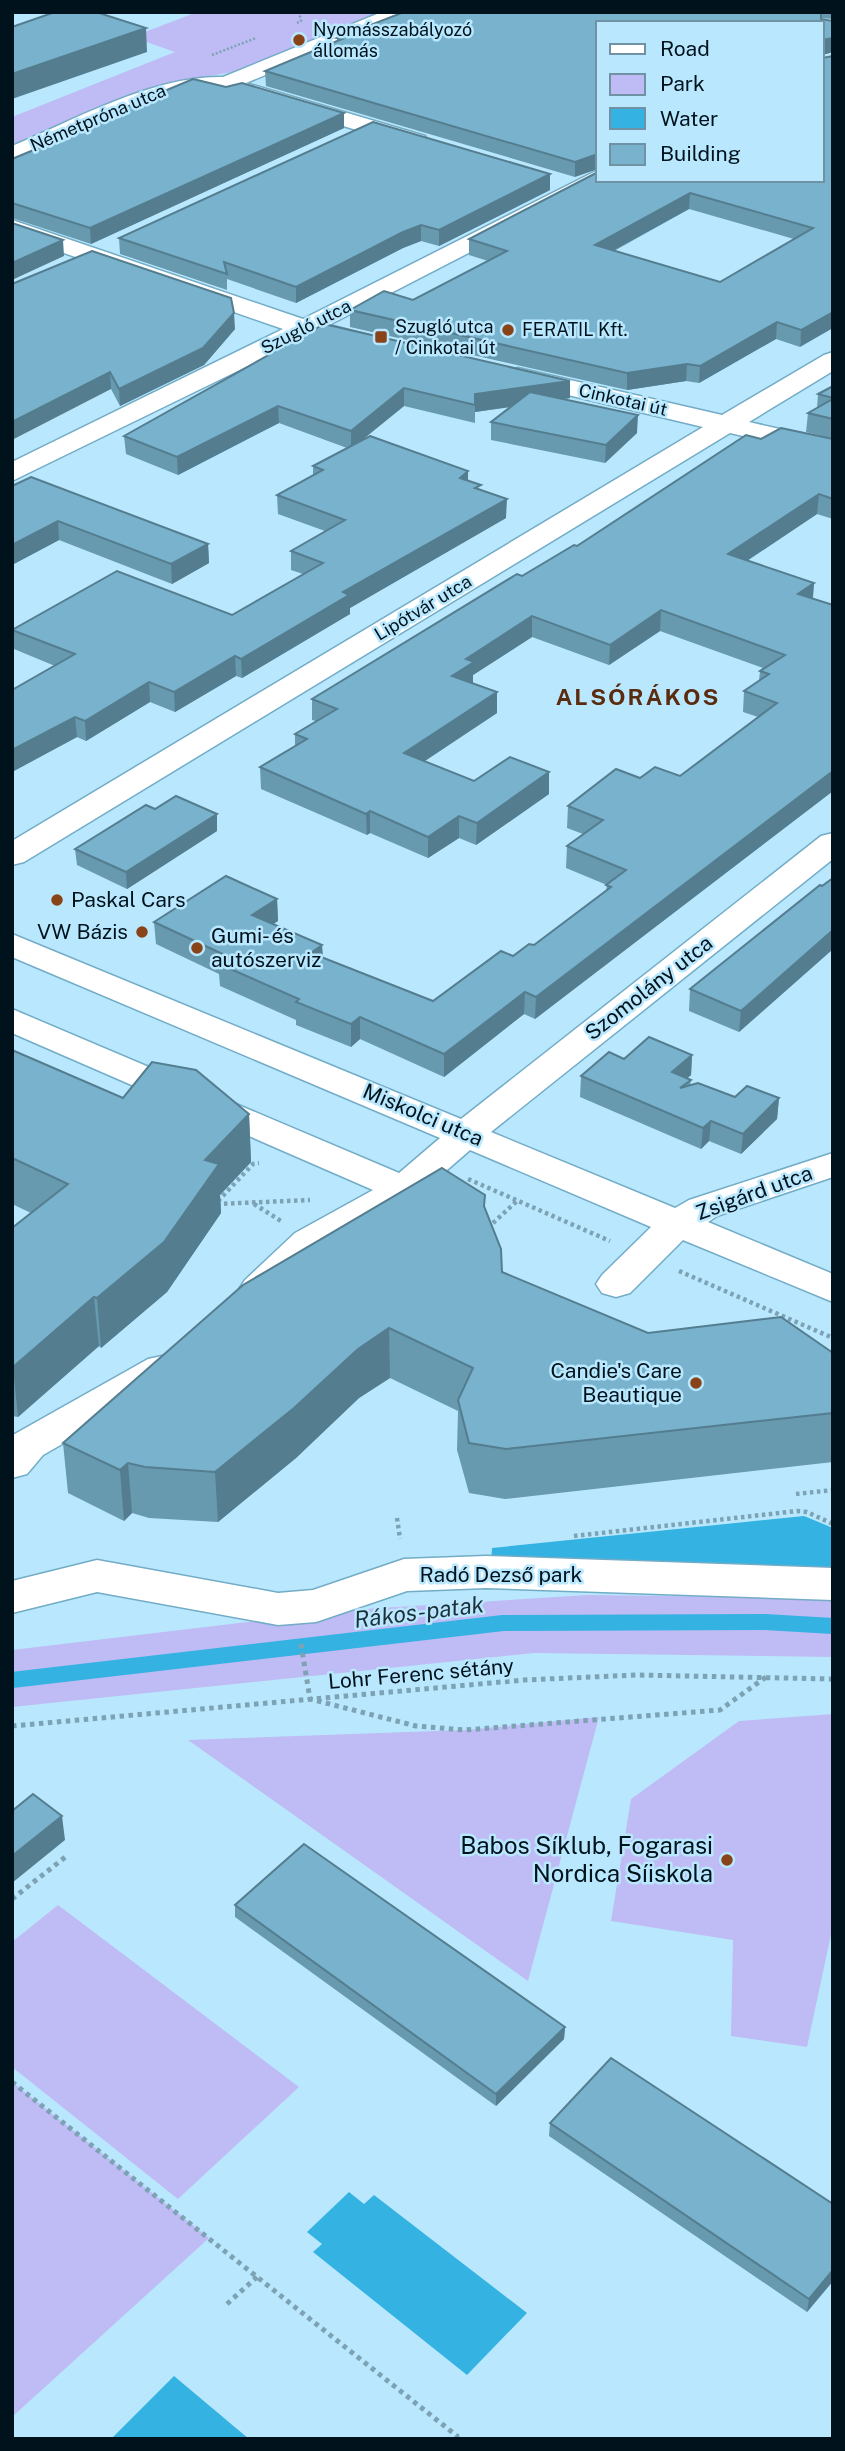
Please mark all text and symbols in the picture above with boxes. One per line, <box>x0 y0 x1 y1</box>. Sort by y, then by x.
place label: Nyomásszabályozó állomás <box>313 19 472 61</box>
legend <box>596 21 824 182</box>
marker: Nyomásszabályozó állomás <box>291 32 307 48</box>
text: Road <box>660 36 710 61</box>
text: Park <box>660 71 705 96</box>
street label: Németpróna utca <box>27 79 169 156</box>
text: Water <box>660 106 718 131</box>
text: Building <box>660 141 741 166</box>
street label: Szugló utca <box>257 295 354 358</box>
place label: Szugló utca / Cinkotai út <box>395 316 496 358</box>
place label: FERATIL Kft. <box>522 319 628 340</box>
marker: FERATIL Kft. <box>500 322 516 338</box>
marker: Szugló utca / Cinkotai út <box>373 329 389 345</box>
street label: Cinkotai út <box>577 379 669 420</box>
street label: Lipótvár utca <box>370 570 475 645</box>
district label: ALSÓRÁKOS <box>556 683 720 710</box>
place label: Paskal Cars <box>71 887 186 912</box>
marker: Paskal Cars <box>49 892 65 908</box>
place label: VW Bázis <box>37 919 128 944</box>
place label: Gumi- és autószerviz <box>211 923 321 972</box>
marker: VW Bázis <box>134 924 150 940</box>
street label: Szomolány utca <box>580 930 717 1045</box>
marker: Gumi- és autószerviz <box>189 940 205 956</box>
street label: Miskolci utca <box>359 1078 487 1151</box>
street label: Zsigárd utca <box>692 1160 816 1225</box>
place label: Candie's Care Beautique <box>550 1358 682 1407</box>
marker: Candie's Care Beautique <box>688 1375 704 1391</box>
street label: Radó Dezső park <box>420 1562 583 1587</box>
water label: Rákos-patak <box>353 1590 486 1633</box>
street label: Lohr Ferenc sétány <box>327 1653 515 1694</box>
place label: Babos Síklub, Fogarasi Nordica Síiskola <box>460 1831 713 1887</box>
marker: Babos Síklub, Fogarasi Nordica Síiskola <box>719 1852 735 1868</box>

